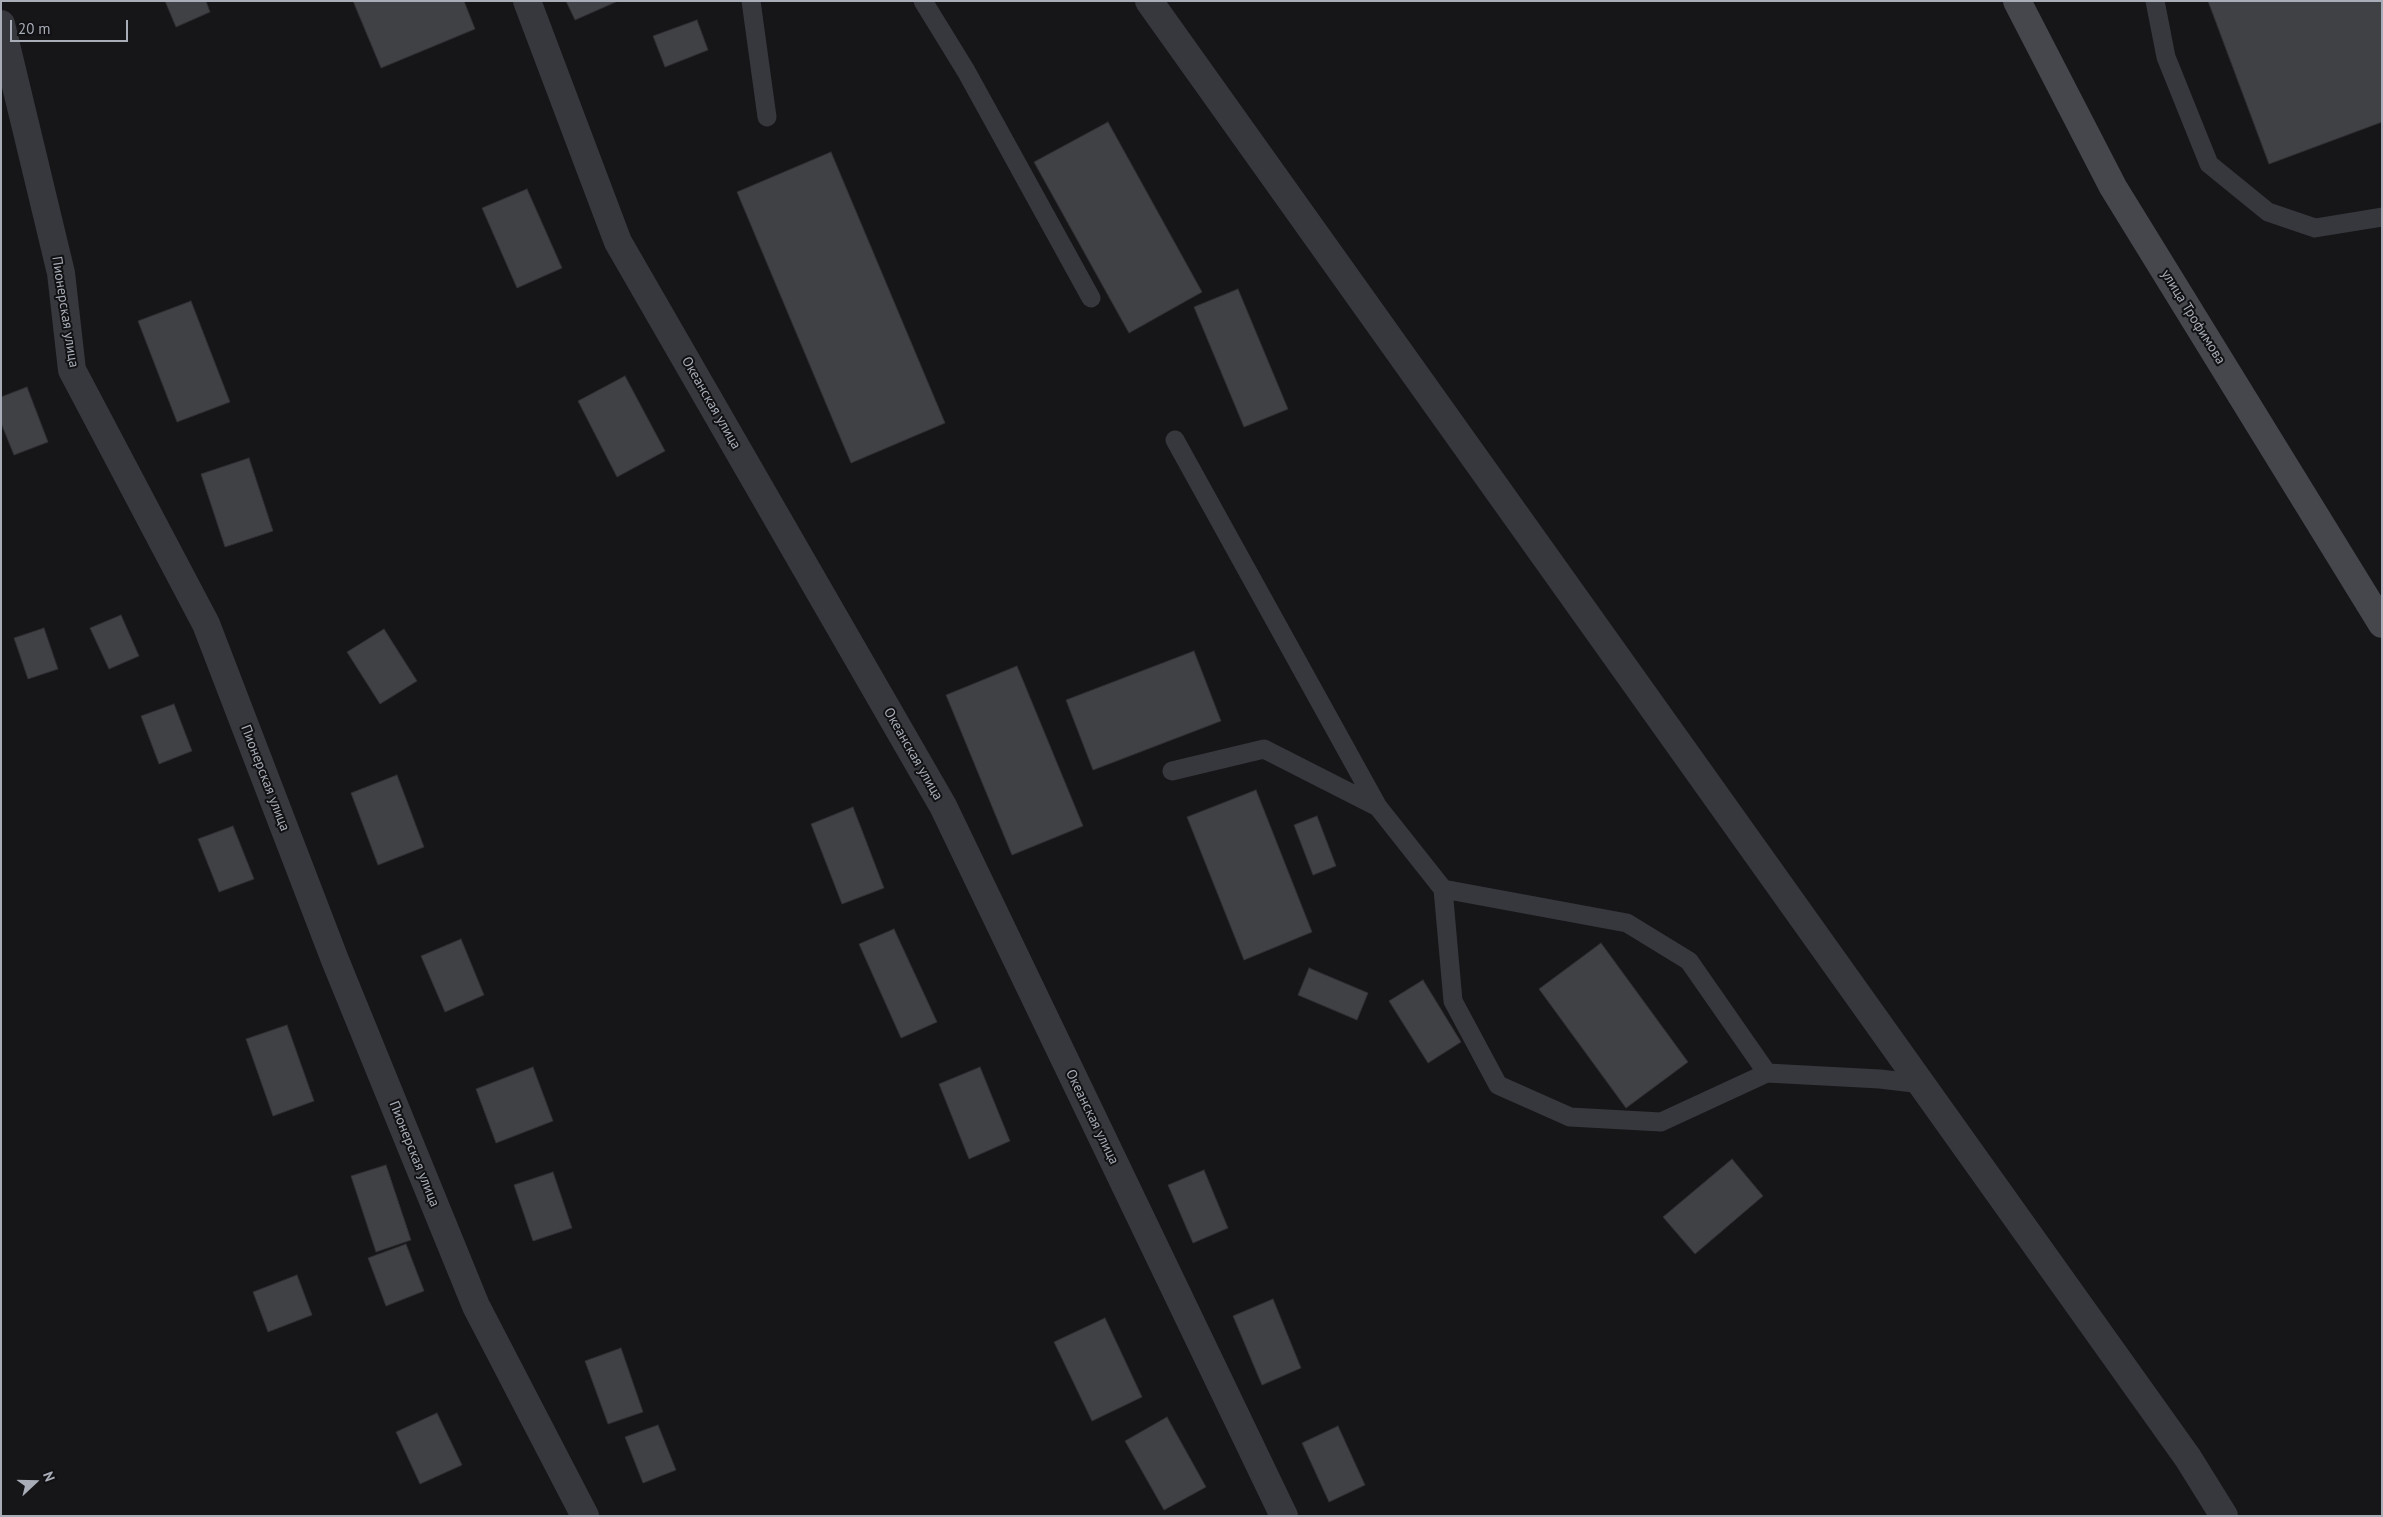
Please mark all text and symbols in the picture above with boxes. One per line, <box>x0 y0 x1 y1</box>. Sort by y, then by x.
scale bar <box>12 10 130 42</box>
text: 20 m <box>18 19 51 38</box>
street label: Пионерская улица <box>48 255 82 369</box>
street label: улица Трофимова <box>2157 267 2229 367</box>
street label: Океанская улица <box>678 354 744 452</box>
street label: Океанская улица <box>880 705 946 803</box>
street label: Пионерская улица <box>237 722 293 834</box>
street label: Океанская улица <box>1062 1067 1122 1167</box>
street label: Пионерская улица <box>385 1099 443 1209</box>
north arrow <box>10 1457 60 1507</box>
text: N <box>39 1469 59 1484</box>

